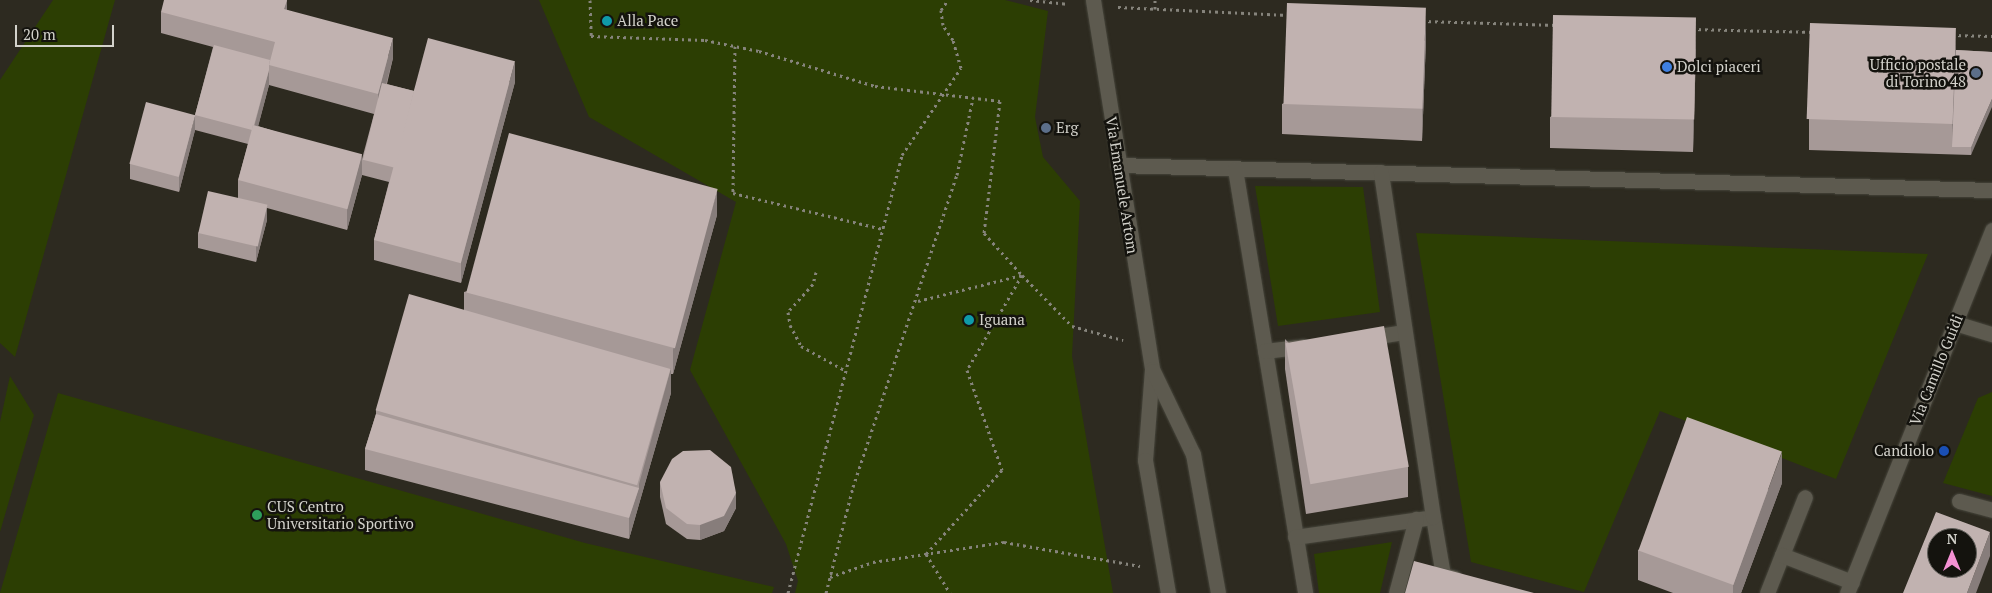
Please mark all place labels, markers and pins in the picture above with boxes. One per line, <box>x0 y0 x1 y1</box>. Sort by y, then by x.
place label: Alla Pace <box>617 12 678 30</box>
marker: Alla Pace <box>601 15 613 27</box>
place label: Ufficio postale di Torino 48 <box>1870 55 1966 90</box>
place label: Dolci piaceri <box>1677 58 1761 76</box>
marker: Dolci piaceri <box>1661 61 1673 73</box>
marker: Ufficio postale di Torino 48 <box>1970 67 1982 79</box>
place label: Erg <box>1056 119 1078 137</box>
marker: Erg <box>1040 122 1052 134</box>
place label: Iguana <box>979 311 1025 329</box>
marker: Iguana <box>963 314 975 326</box>
place label: Candiolo <box>1874 442 1934 460</box>
marker: Candiolo <box>1938 445 1950 457</box>
place label: CUS Centro Universitario Sportivo <box>267 497 414 532</box>
marker: CUS Centro Universitario Sportivo <box>251 509 263 521</box>

